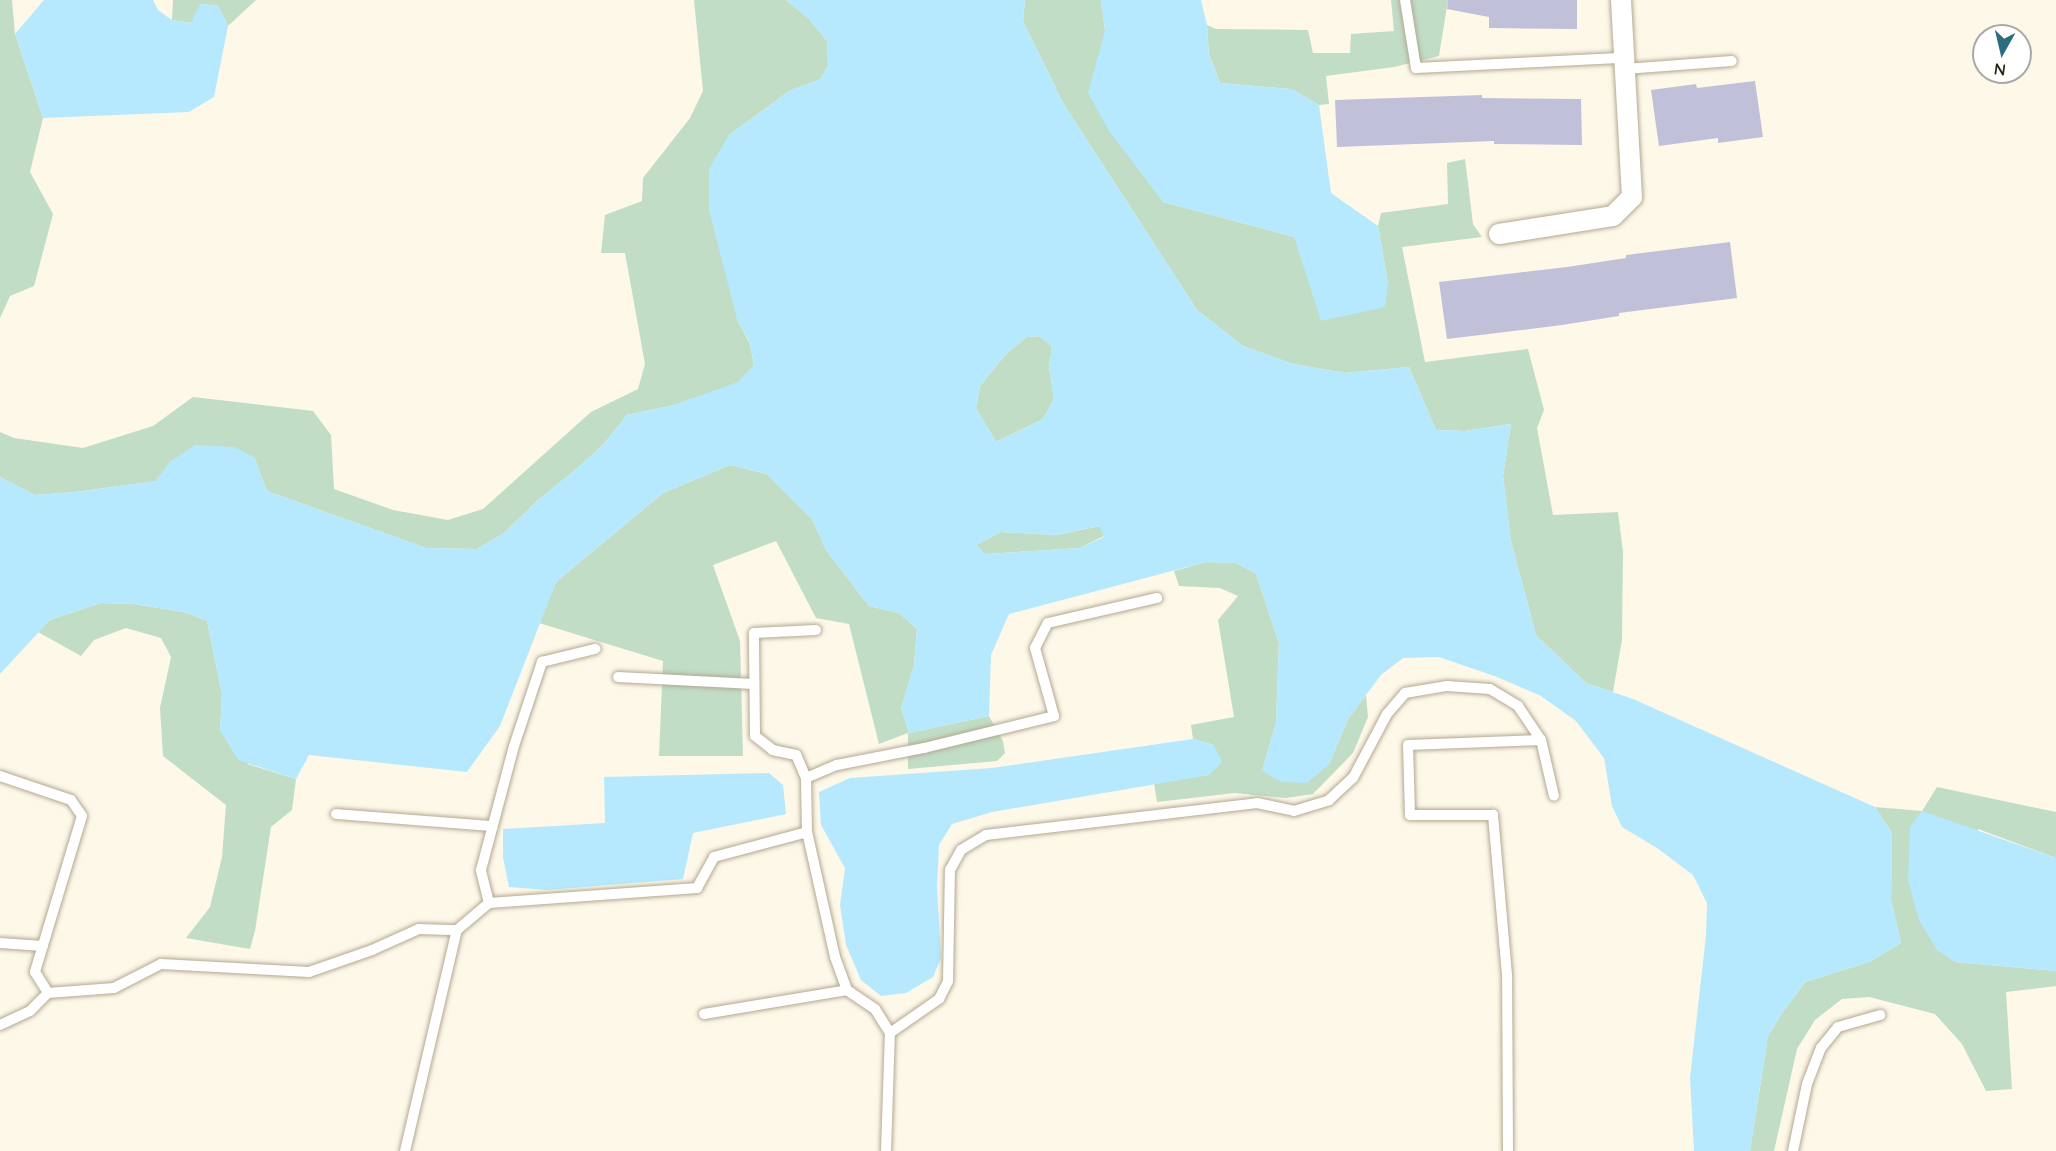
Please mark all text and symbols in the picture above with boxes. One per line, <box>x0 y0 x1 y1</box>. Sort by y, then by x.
north arrow <box>1972 24 2032 84</box>
text: N <box>1993 59 2007 81</box>

